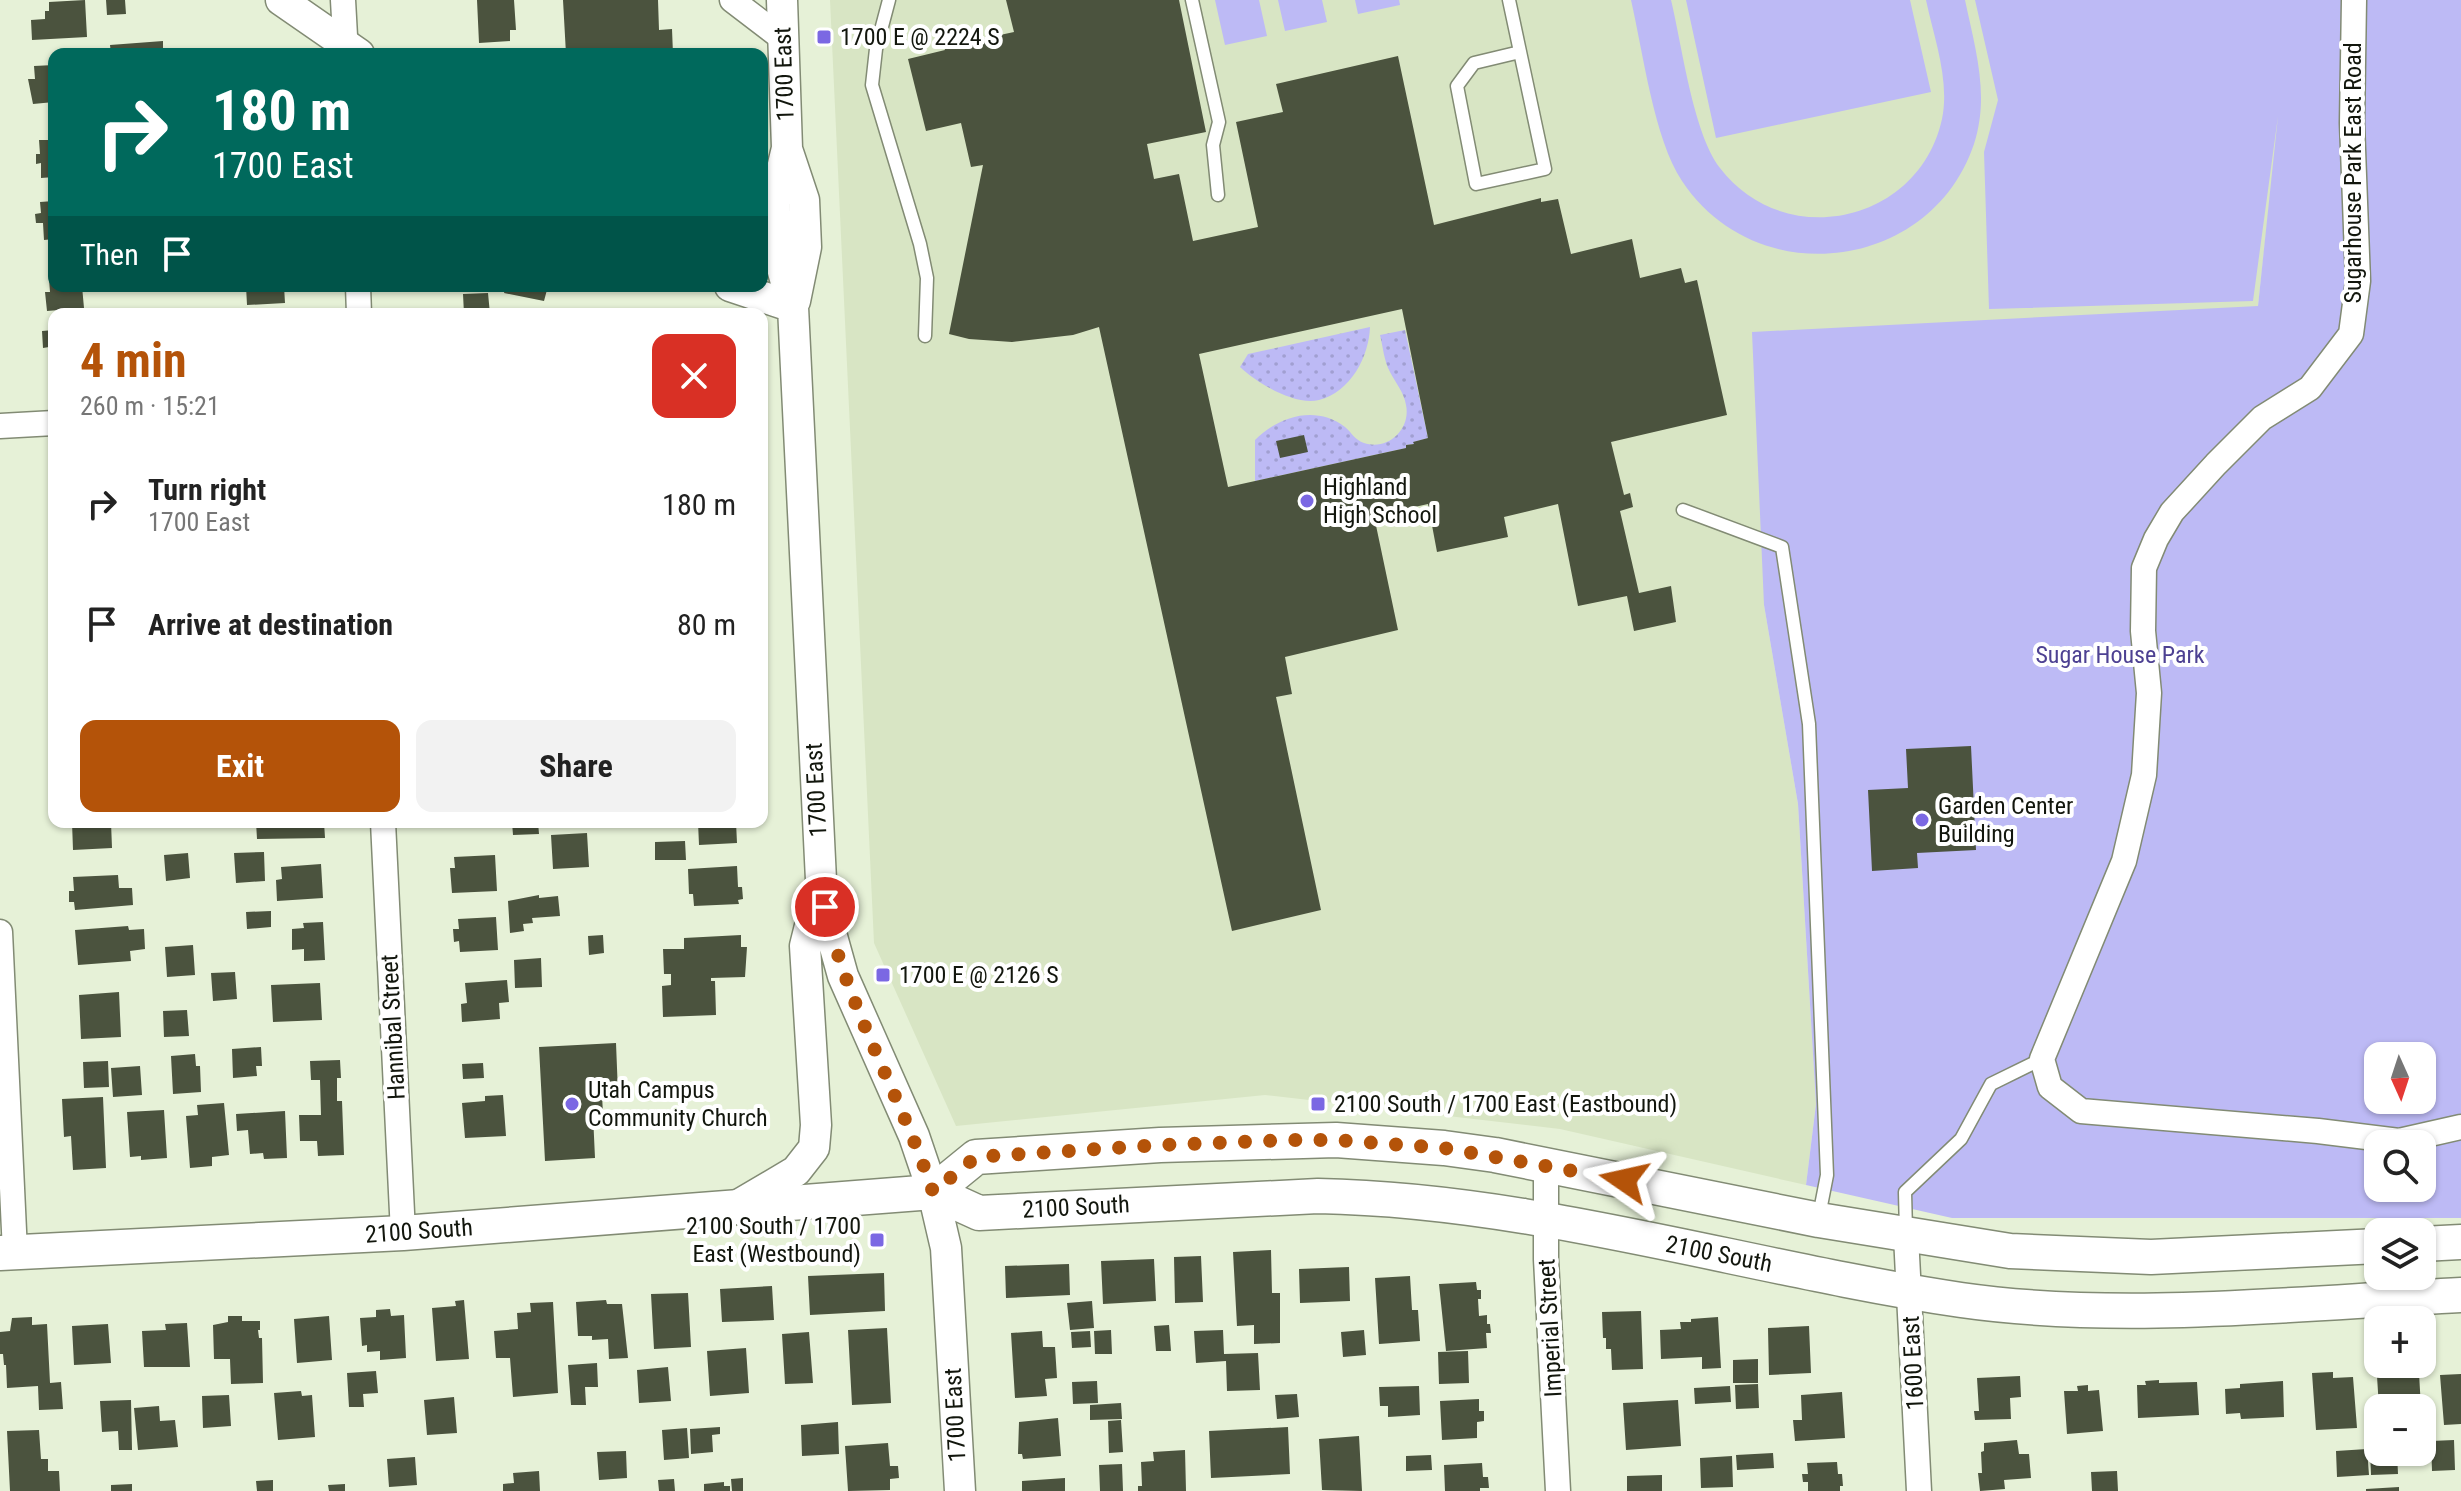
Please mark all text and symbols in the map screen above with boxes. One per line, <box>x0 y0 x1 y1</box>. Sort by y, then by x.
place label: 1700 E @ 2224 S <box>840 23 1000 51</box>
street label: 1700 East <box>768 26 800 122</box>
marker: 1700 E @ 2224 S <box>815 28 833 46</box>
street label: Sugarhouse Park East Road <box>2339 42 2367 304</box>
text: 180 m <box>212 78 351 144</box>
icon: right <box>80 80 184 184</box>
text: 1700 East <box>212 145 354 187</box>
icon: arrive <box>155 232 199 276</box>
text: Then <box>80 237 139 272</box>
text: 4 min <box>80 332 187 389</box>
button: close <box>652 334 736 418</box>
text: 260 m · 15:21 <box>80 391 220 421</box>
text: Turn right <box>148 472 266 507</box>
place label: Highland High School <box>1323 473 1437 529</box>
icon: right <box>80 482 124 526</box>
text: 180 m <box>662 487 736 522</box>
marker: Highland High School <box>1298 492 1316 510</box>
text: 1700 East <box>148 507 250 537</box>
icon: arrive <box>80 602 124 646</box>
text: Arrive at destination <box>148 607 393 642</box>
text: 80 m <box>677 607 736 642</box>
park label: Sugar House Park <box>2035 641 2205 669</box>
button: Exit <box>80 720 400 812</box>
button: Share <box>416 720 736 812</box>
street label: 1700 East <box>800 742 832 838</box>
place label: Garden Center Building <box>1938 792 2073 848</box>
marker: Garden Center Building <box>1913 811 1931 829</box>
pin <box>791 873 859 941</box>
icon: arrive <box>803 885 847 929</box>
street label: Hannibal Street <box>375 953 411 1101</box>
place label: 1700 E @ 2126 S <box>899 961 1059 989</box>
marker: 1700 E @ 2126 S <box>874 966 892 984</box>
north arrow <box>2364 1042 2436 1114</box>
map controls <box>2364 1042 2436 1466</box>
place label: Utah Campus Community Church <box>588 1076 768 1132</box>
place label: 2100 South / 1700 East (Eastbound) <box>1334 1090 1677 1118</box>
marker: Utah Campus Community Church <box>563 1095 581 1113</box>
marker: 2100 South / 1700 East (Eastbound) <box>1309 1095 1327 1113</box>
button: search <box>2364 1130 2436 1202</box>
position arrow <box>1582 1138 1666 1222</box>
street label: 2100 South <box>1021 1190 1131 1224</box>
place label: 2100 South / 1700 East (Westbound) <box>686 1212 861 1268</box>
street label: 2100 South <box>364 1213 474 1249</box>
button: layers <box>2364 1218 2436 1290</box>
street label: 2100 South <box>1663 1230 1775 1278</box>
marker: 2100 South / 1700 East (Westbound) <box>868 1231 886 1249</box>
street label: Imperial Street <box>1532 1258 1568 1398</box>
button: + <box>2364 1306 2436 1378</box>
street label: 1600 East <box>1897 1315 1929 1411</box>
street label: 1700 East <box>939 1367 971 1463</box>
button: − <box>2364 1394 2436 1466</box>

